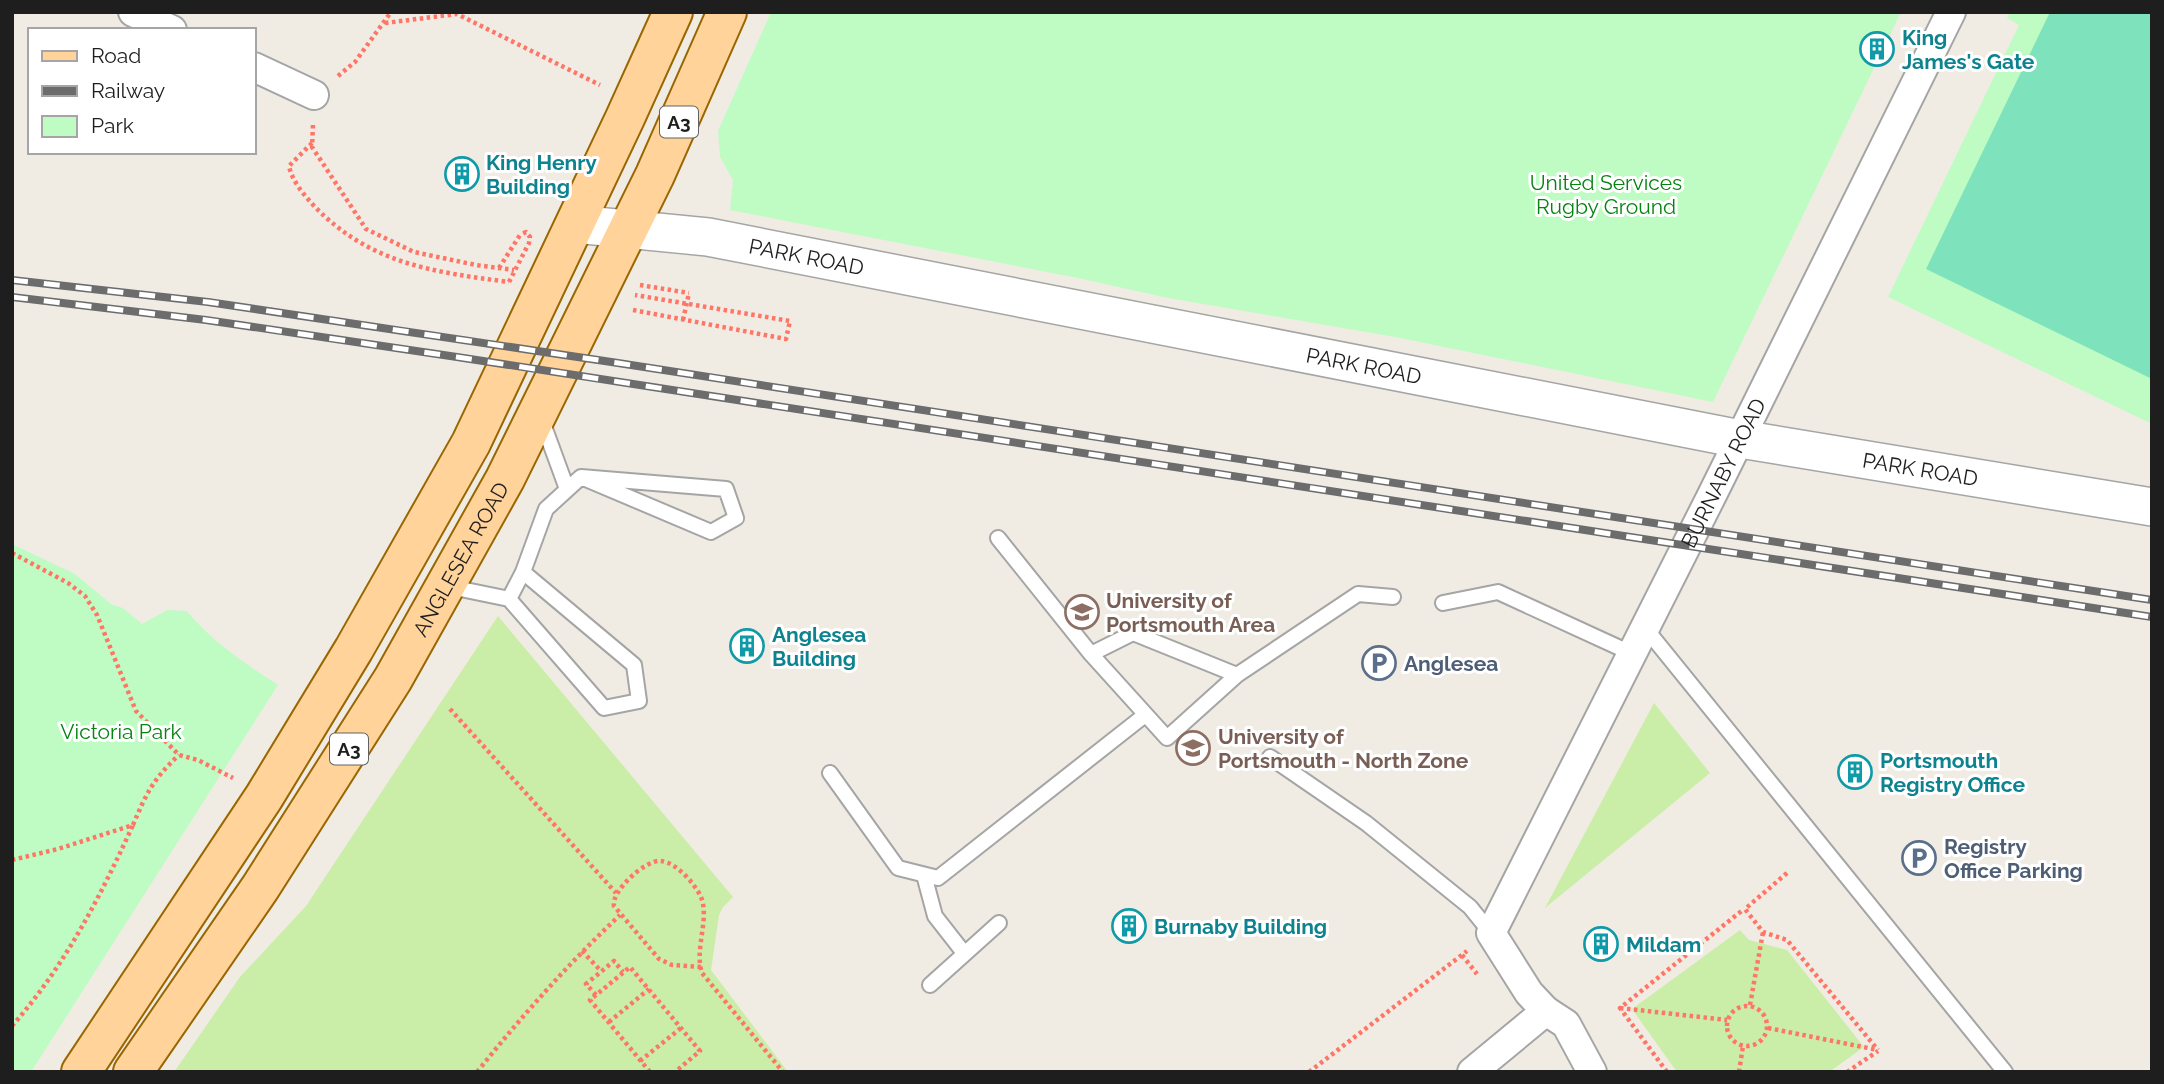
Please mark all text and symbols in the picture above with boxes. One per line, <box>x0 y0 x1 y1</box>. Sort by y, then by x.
place label: King James's Gate <box>1902 25 2035 74</box>
legend <box>28 28 256 154</box>
building icon: King James's Gate <box>1858 30 1896 68</box>
text: Road <box>91 43 141 68</box>
text: Railway <box>91 78 165 103</box>
road number: A3 <box>660 106 698 138</box>
text: Park <box>91 113 134 138</box>
place label: King Henry Building <box>486 150 597 199</box>
building icon: King Henry Building <box>443 155 481 193</box>
park label: United Services Rugby Ground <box>1530 170 1682 219</box>
street label: PARK ROAD <box>747 233 866 280</box>
street label: PARK ROAD <box>1304 342 1424 389</box>
street label: BURNABY ROAD <box>1675 394 1770 552</box>
street label: PARK ROAD <box>1861 447 1980 491</box>
street label: ANGLESEA ROAD <box>407 477 513 640</box>
place label: University of Portsmouth Area <box>1106 588 1275 637</box>
school or university icon: University of Portsmouth Area <box>1063 593 1101 631</box>
place label: Anglesea Building <box>772 622 866 671</box>
building icon: Anglesea Building <box>728 627 766 665</box>
parking icon: Anglesea <box>1360 644 1398 682</box>
place label: Anglesea <box>1404 651 1498 676</box>
park label: Victoria Park <box>60 719 182 744</box>
place label: University of Portsmouth - North Zone <box>1218 724 1469 773</box>
school or university icon: University of Portsmouth - North Zone <box>1174 729 1212 767</box>
road number: A3 <box>330 734 368 764</box>
place label: Portsmouth Registry Office <box>1880 748 2025 797</box>
building icon: Portsmouth Registry Office <box>1836 753 1874 791</box>
place label: Registry Office Parking <box>1944 834 2083 883</box>
parking icon: Registry Office Parking <box>1900 839 1938 877</box>
building icon: Burnaby Building <box>1110 907 1148 945</box>
place label: Burnaby Building <box>1154 914 1327 939</box>
building icon: Mildam <box>1582 925 1620 963</box>
place label: Mildam <box>1626 932 1701 957</box>

